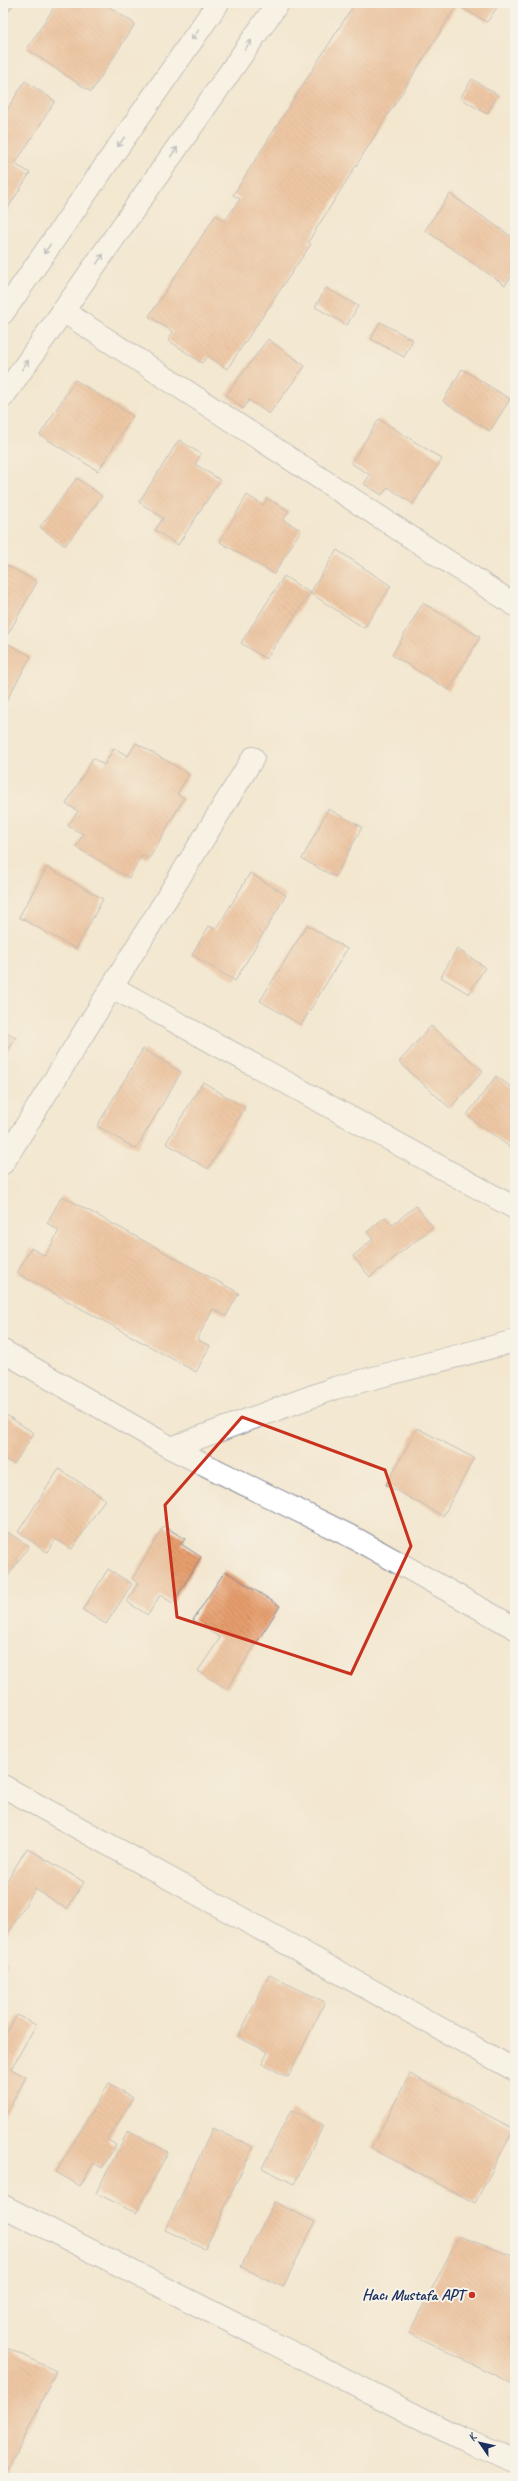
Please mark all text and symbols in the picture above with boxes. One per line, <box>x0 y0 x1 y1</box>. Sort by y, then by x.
one-way arrow <box>191 29 199 40</box>
one-way arrow <box>244 40 252 51</box>
one-way arrow <box>117 136 125 147</box>
one-way arrow <box>170 147 178 158</box>
one-way arrow <box>43 243 51 254</box>
one-way arrow <box>96 253 104 264</box>
one-way arrow <box>21 360 29 371</box>
place label: Hacı Mustafa APT <box>362 2285 469 2305</box>
marker: Hacı Mustafa APT <box>467 2290 477 2300</box>
north arrow <box>460 2423 500 2463</box>
text: K <box>464 2429 480 2444</box>

